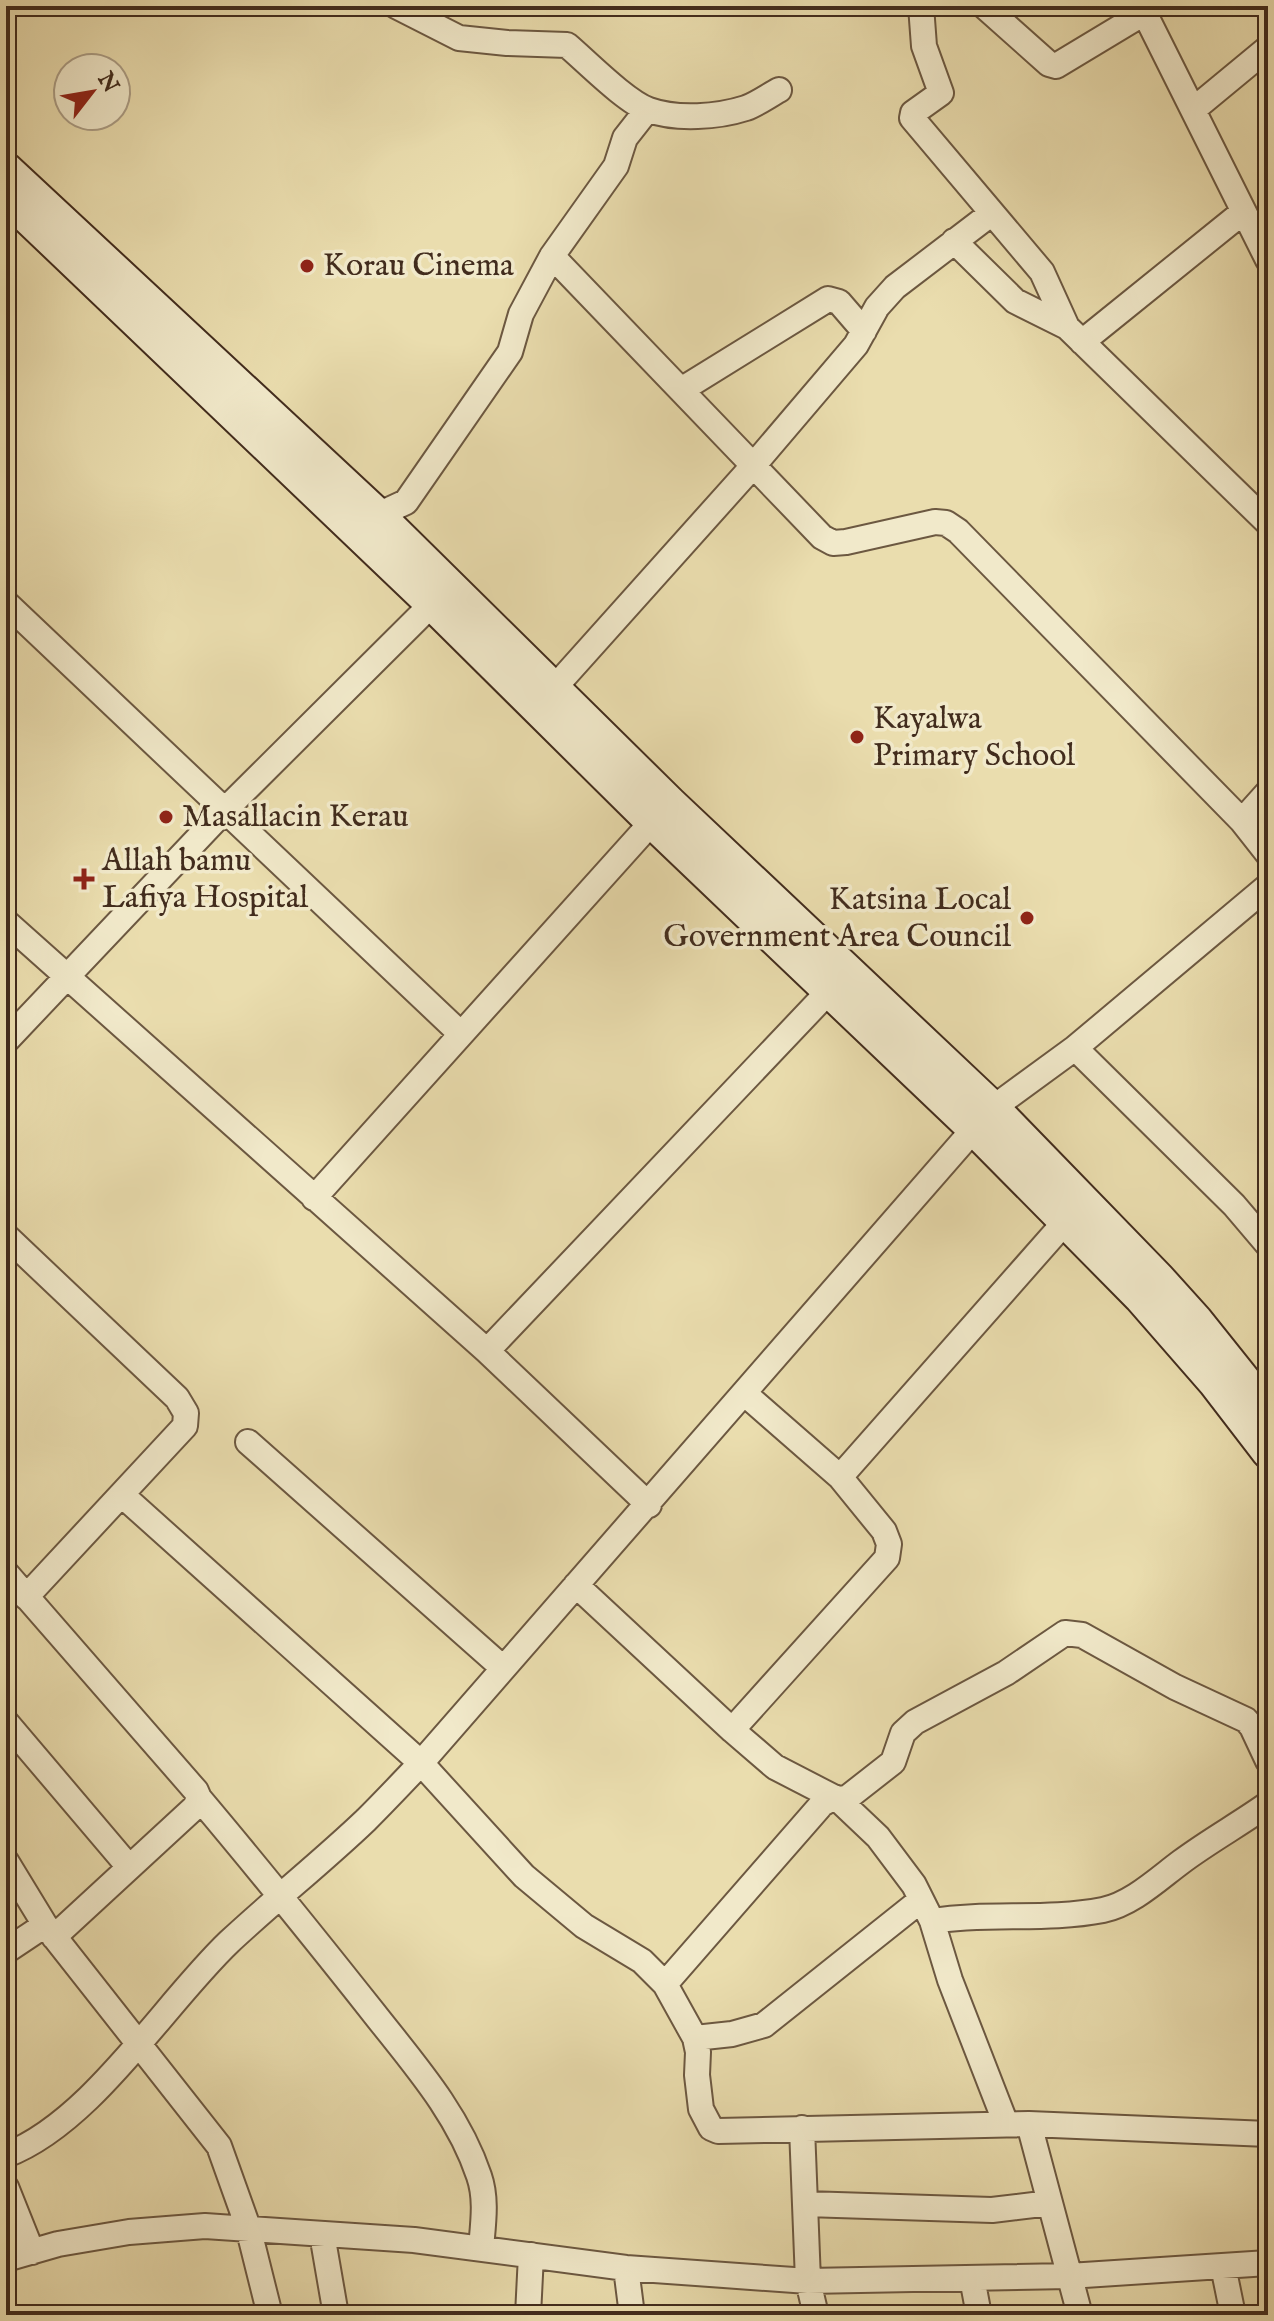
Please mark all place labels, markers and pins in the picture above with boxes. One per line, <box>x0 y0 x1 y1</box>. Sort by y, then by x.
place label: Korau Cinema <box>323 246 514 287</box>
marker: Korau Cinema <box>298 257 316 275</box>
place label: Kayalwa Primary School <box>873 699 1075 777</box>
marker: Kayalwa Primary School <box>848 728 866 746</box>
place label: Masallacin Kerau <box>182 797 409 838</box>
marker: Masallacin Kerau <box>157 808 175 826</box>
place label: Allah bamu Lafiya Hospital <box>101 841 308 919</box>
marker: Allah bamu Lafiya Hospital <box>73 868 95 890</box>
place label: Katsina Local Government Area Council <box>663 880 1011 958</box>
marker: Katsina Local Government Area Council <box>1018 909 1036 927</box>

